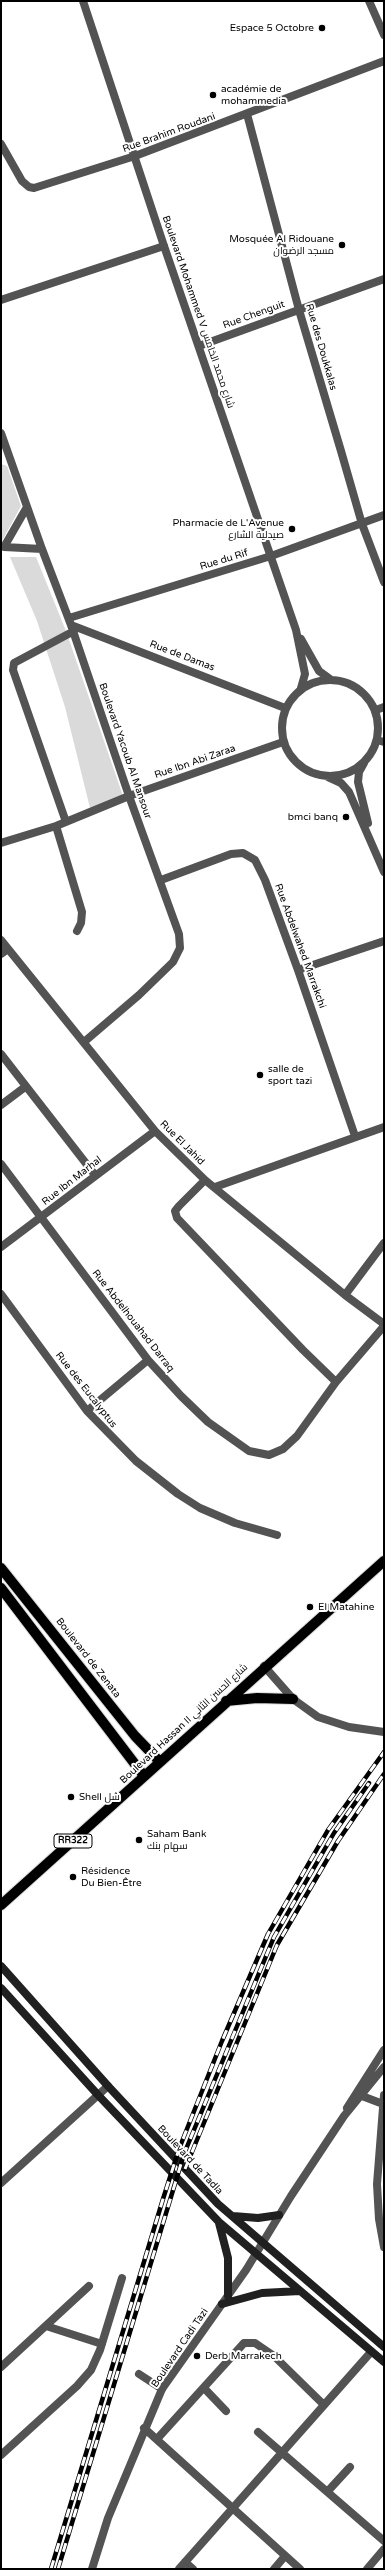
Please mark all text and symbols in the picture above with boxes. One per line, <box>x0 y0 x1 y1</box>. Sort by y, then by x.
place label: Espace 5 Octobre <box>230 22 314 34</box>
marker: Espace 5 Octobre <box>317 23 327 33</box>
place label: académie de mohammedia <box>221 83 286 106</box>
marker: académie de mohammedia <box>208 90 218 100</box>
street label: Rue Brahim Roudani <box>121 111 217 155</box>
street label: Boulevard Mohammed V شارع محمد الخامس <box>159 214 237 410</box>
place label: Mosquée Al Ridouane مسجد الرضوان <box>229 233 334 256</box>
marker: Mosquée Al Ridouane مسجد الرضوان <box>337 240 347 250</box>
street label: Rue Chenguit <box>221 298 287 332</box>
street label: Rue des Doukkalas <box>303 302 339 392</box>
place label: Pharmacie de L'Avenue صيدلية الشارع <box>173 517 284 540</box>
marker: Pharmacie de L'Avenue صيدلية الشارع <box>287 524 297 534</box>
street label: Rue du Rif <box>198 547 250 573</box>
street label: Rue de Damas <box>148 638 216 674</box>
street label: Boulevard Yacoub Al Mansour <box>96 682 154 820</box>
street label: Rue Ibn Abi Zaraa <box>153 742 237 782</box>
place label: bmci banq <box>288 811 338 823</box>
marker: bmci banq <box>341 812 351 822</box>
street label: Rue Abdelwahed Marrakchi <box>272 882 328 1010</box>
place label: salle de sport tazi <box>268 1063 312 1086</box>
marker: salle de sport tazi <box>255 1070 265 1080</box>
street label: Rue El Jahid <box>157 1118 207 1168</box>
street label: Rue Ibn Marhal <box>40 1154 104 1208</box>
street label: Rue Abdelhouahad Darraq <box>89 1267 177 1375</box>
street label: Rue des Eucalyptus <box>53 1350 119 1430</box>
place label: El Matahine <box>318 1601 374 1613</box>
marker: El Matahine <box>305 1602 315 1612</box>
street label: Boulevard de Zenata <box>53 1616 123 1700</box>
street label: Boulevard Hassan II شارع الحسن الثاني <box>118 1662 250 1786</box>
place label: Shell شل <box>79 1791 120 1803</box>
marker: Shell شل <box>66 1792 76 1802</box>
place label: Saham Bank سهام بنك <box>147 1828 206 1852</box>
road number: RR322 <box>54 1834 92 1848</box>
marker: Saham Bank سهام بنك <box>134 1835 144 1845</box>
place label: Résidence Du Bien-Être <box>81 1865 142 1888</box>
marker: Résidence Du Bien-Être <box>68 1872 78 1882</box>
street label: Boulevard de Tadla <box>155 2123 225 2197</box>
street label: Boulevard Cadi Tazi <box>149 2306 211 2390</box>
place label: Derb Marrakech <box>205 2350 282 2362</box>
marker: Derb Marrakech <box>192 2351 202 2361</box>

